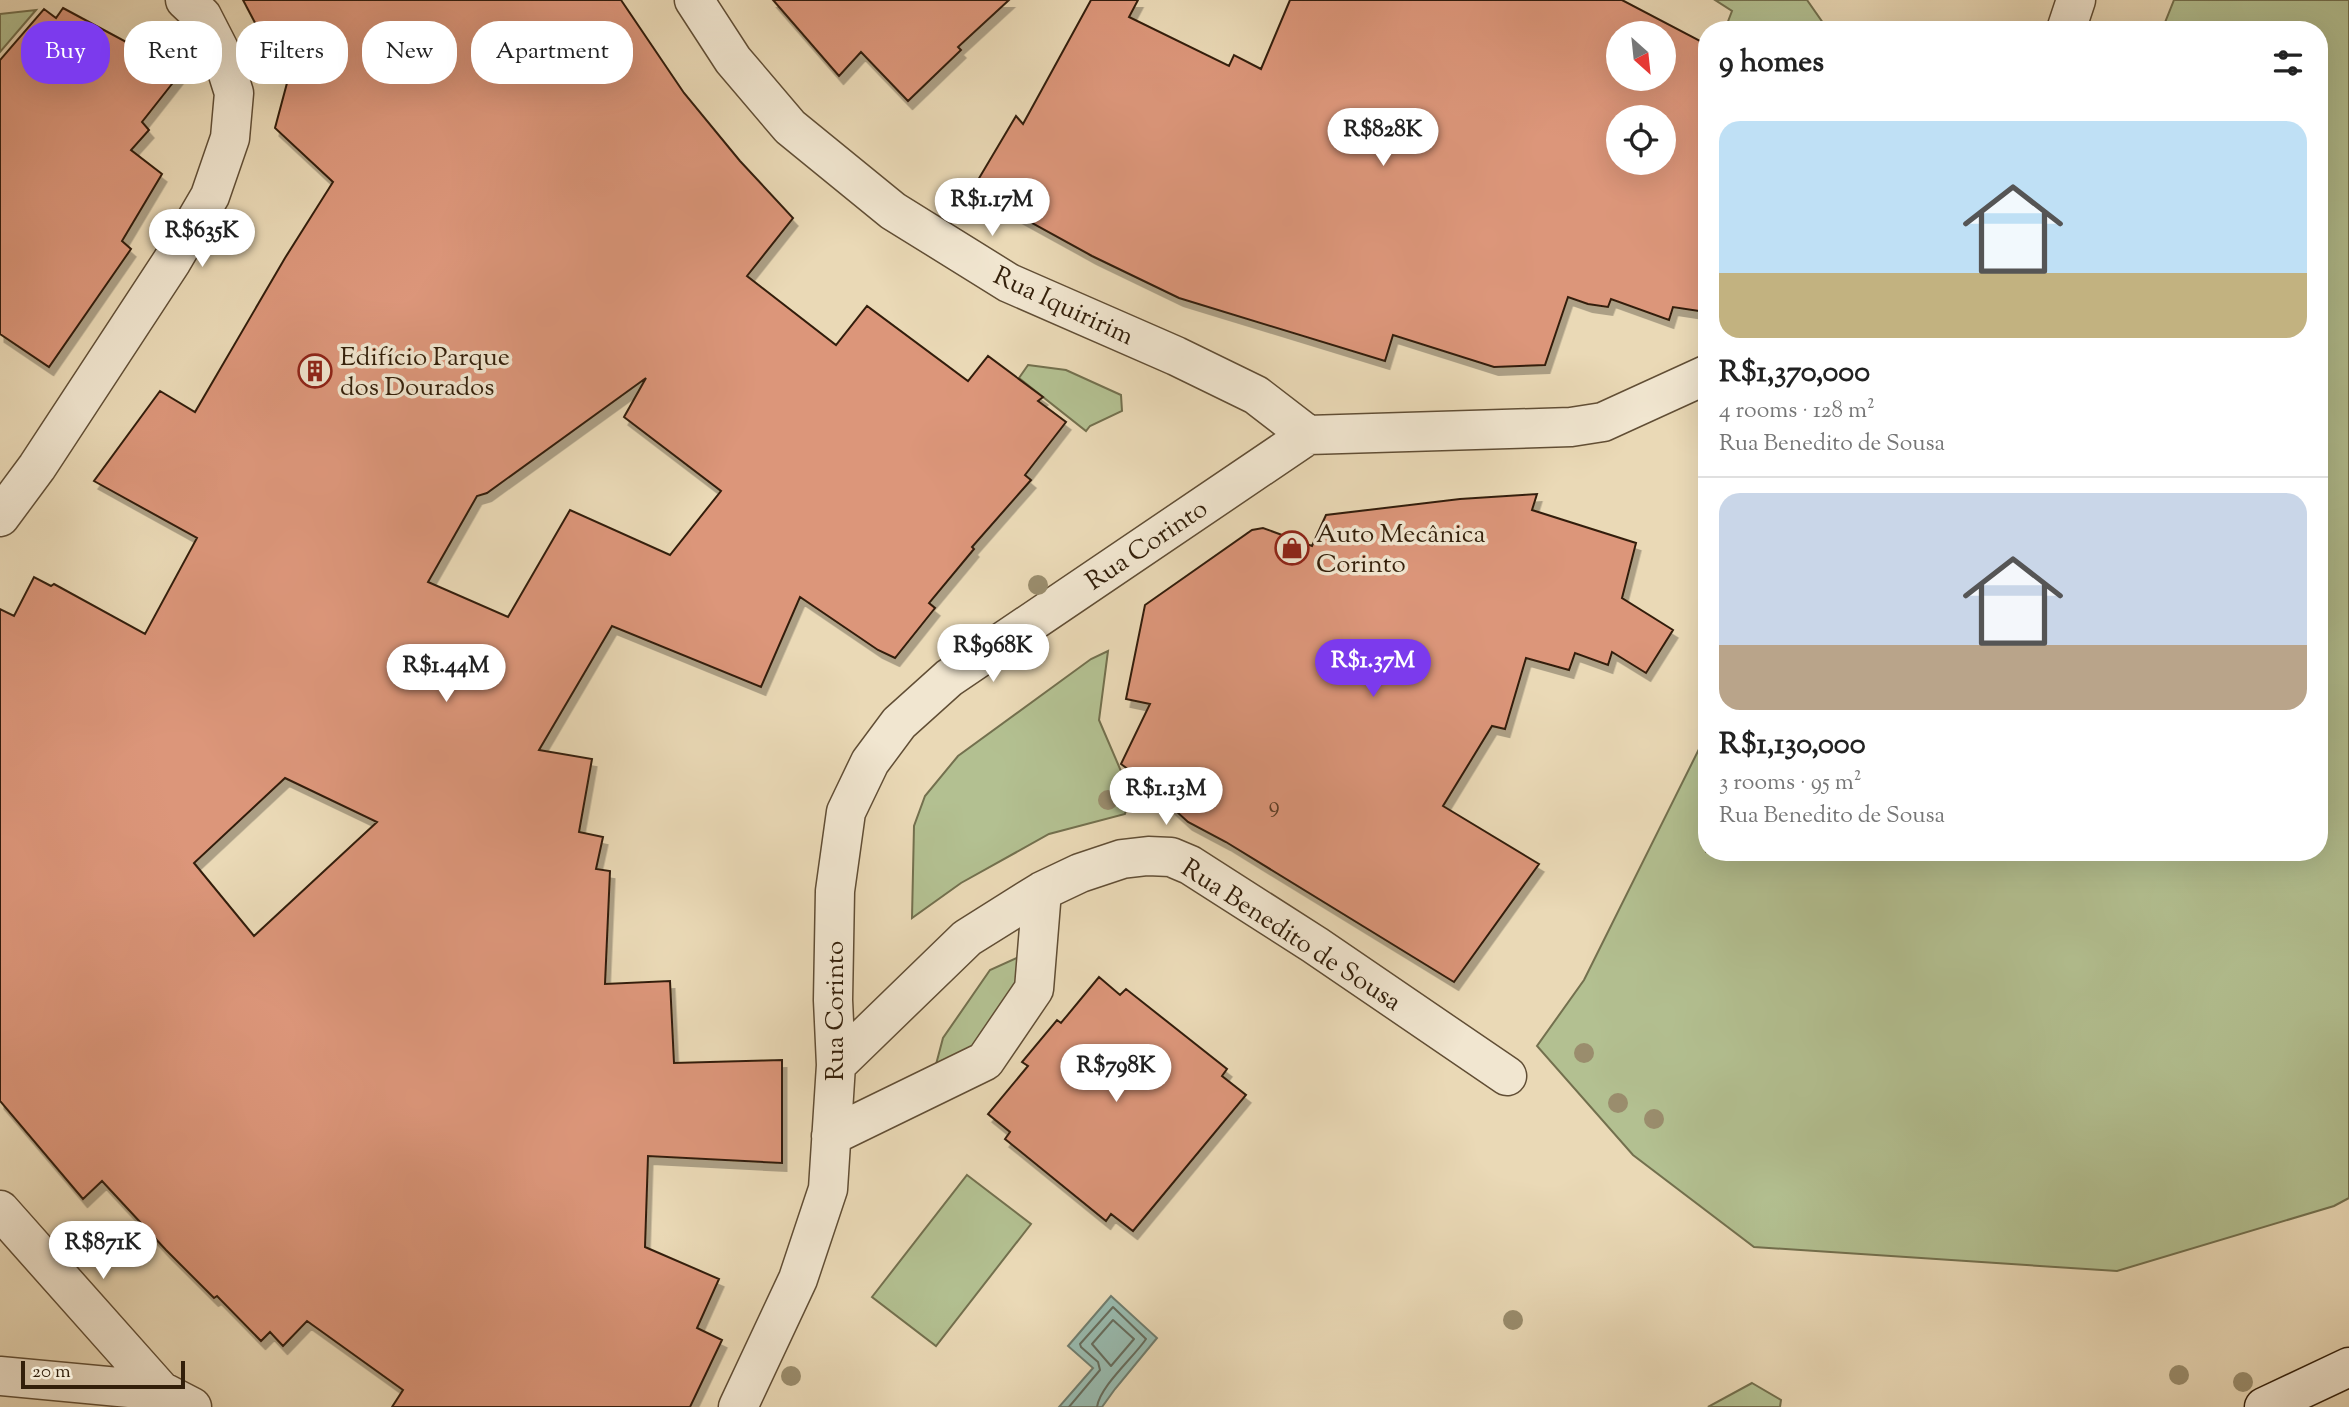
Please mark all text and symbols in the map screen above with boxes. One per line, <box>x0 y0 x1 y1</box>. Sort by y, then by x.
chip: Buy <box>21 21 110 84</box>
chip: Rent <box>124 21 222 84</box>
chip: Filters <box>236 21 348 84</box>
chip: New <box>362 21 457 84</box>
chip: Apartment <box>471 21 633 84</box>
north arrow <box>1606 21 1676 91</box>
map controls <box>1606 21 1676 175</box>
text: 9 homes <box>1719 42 1824 85</box>
icon: filters <box>2269 44 2307 82</box>
button: locate <box>1606 105 1676 175</box>
pin: R$828K <box>1326 108 1440 168</box>
text: R$828K <box>1344 114 1422 147</box>
icon: home <box>1950 166 2076 292</box>
pin: R$1.17M <box>927 178 1057 238</box>
text: R$1.17M <box>951 184 1033 217</box>
pin: R$635K <box>145 210 259 269</box>
text: R$635K <box>165 215 239 248</box>
street label: Rua Iquiririm <box>987 259 1139 356</box>
place label: Edifício Parque dos Dourados <box>340 340 510 407</box>
building icon: Edifício Parque dos Dourados <box>296 352 334 390</box>
text: R$1,370,000 <box>1719 352 1870 395</box>
text: 4 rooms · 128 m² <box>1719 395 1875 428</box>
text: Rua Benedito de Sousa <box>1719 428 1945 461</box>
street label: Rua Corinto <box>1079 492 1216 601</box>
place label: Auto Mecânica Corinto <box>1316 517 1486 584</box>
shop icon: Auto Mecânica Corinto <box>1273 529 1311 567</box>
icon: home <box>1950 538 2076 664</box>
pin: R$968K <box>936 624 1050 684</box>
text: R$968K <box>953 630 1033 663</box>
pin: R$1.37M <box>1308 640 1438 699</box>
pin: R$1.44M <box>381 644 511 704</box>
text: R$1.37M <box>1331 645 1415 678</box>
text: R$1.44M <box>403 650 489 683</box>
text: R$1,130,000 <box>1719 724 1866 767</box>
text: 3 rooms · 95 m² <box>1719 767 1862 800</box>
pin: R$1.13M <box>1101 768 1231 827</box>
text: R$1.13M <box>1126 773 1206 806</box>
house number: 9 <box>1268 790 1280 823</box>
text: Rua Benedito de Sousa <box>1719 800 1945 833</box>
street label: Rua Benedito de Sousa <box>1173 851 1408 1021</box>
street label: Rua Corinto <box>818 941 855 1081</box>
pin: R$798K <box>1059 1044 1173 1104</box>
text: R$798K <box>1076 1050 1156 1083</box>
pin: R$871K <box>46 1222 160 1281</box>
text: R$871K <box>65 1227 141 1260</box>
scale bar <box>21 1358 186 1390</box>
text: 20 m <box>32 1359 71 1386</box>

